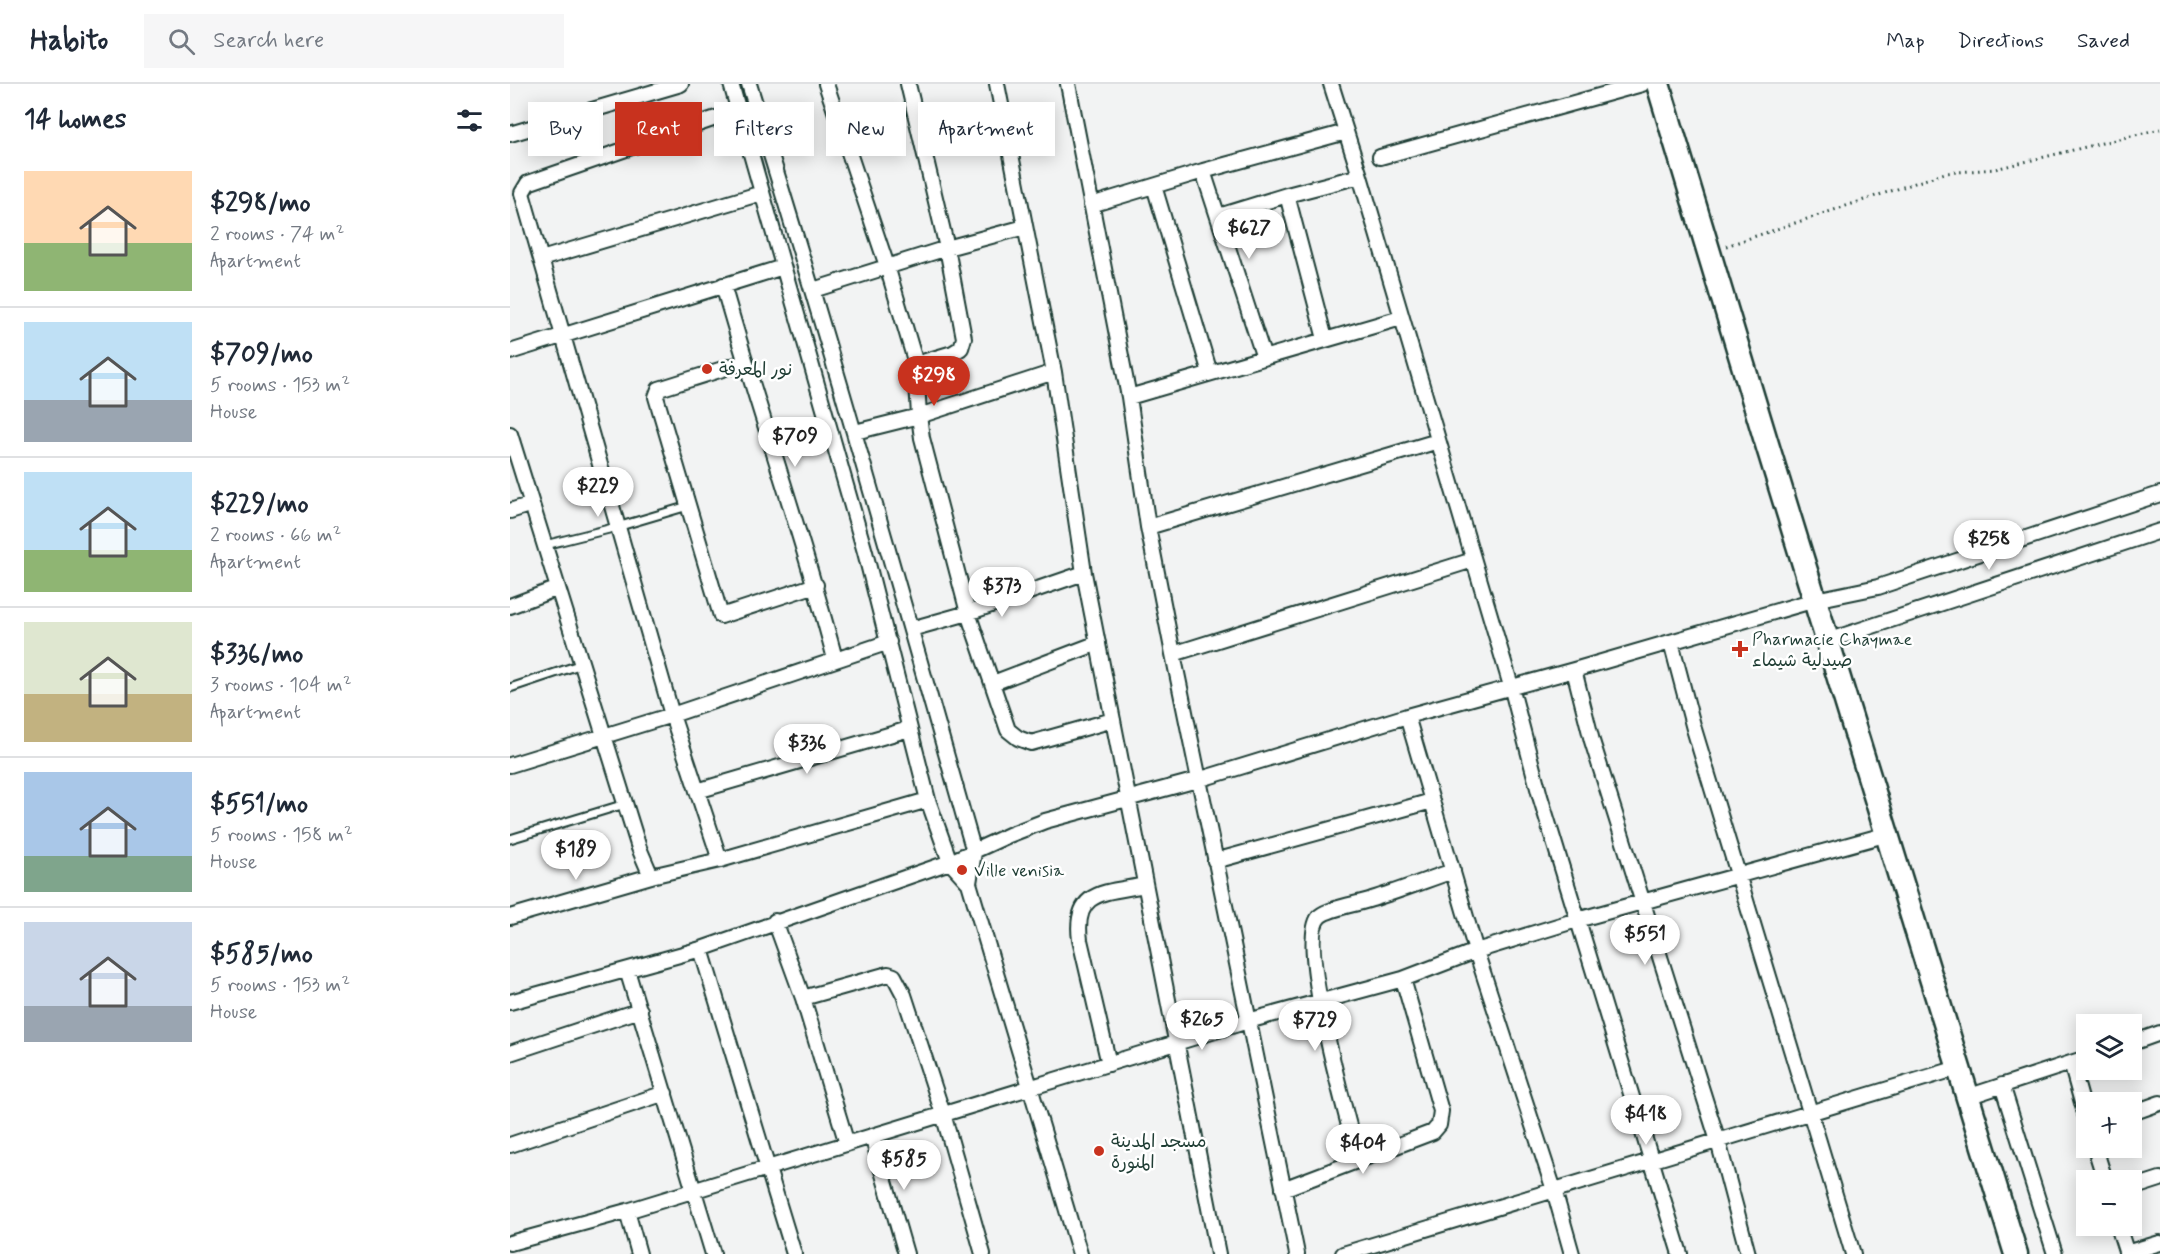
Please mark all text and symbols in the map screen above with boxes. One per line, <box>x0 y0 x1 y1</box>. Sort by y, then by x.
search box <box>144 14 564 68</box>
text: Habito <box>30 23 108 60</box>
icon: search <box>165 25 198 58</box>
text: Search here <box>213 27 324 55</box>
text: Map <box>1886 27 1925 55</box>
text: Directions <box>1958 27 2044 55</box>
text: Saved <box>2077 27 2130 55</box>
chip: Buy <box>528 102 603 156</box>
chip: Rent <box>615 102 702 156</box>
chip: Filters <box>714 102 814 156</box>
chip: New <box>826 102 906 156</box>
chip: Apartment <box>918 102 1055 156</box>
text: 14 homes <box>24 103 126 137</box>
icon: filters <box>453 104 486 137</box>
text: $298/mo <box>210 187 311 221</box>
icon: home <box>72 195 144 267</box>
pin: $627 <box>1213 209 1285 260</box>
text: $627 <box>1227 215 1271 242</box>
text: 2 rooms · 74 m² <box>210 221 344 248</box>
text: Apartment <box>210 248 301 275</box>
text: $709/mo <box>210 338 313 372</box>
icon: home <box>72 346 144 418</box>
pin: $298 <box>898 356 970 407</box>
place label: نور المعرفة <box>719 358 792 382</box>
marker: نور المعرفة <box>700 362 714 376</box>
text: $298 <box>912 362 956 389</box>
text: 5 rooms · 153 m² <box>210 372 350 399</box>
text: House <box>210 399 257 426</box>
pin: $709 <box>759 417 831 468</box>
text: $709 <box>772 423 818 450</box>
pin: $229 <box>562 467 634 518</box>
text: $229 <box>577 473 619 500</box>
text: $229/mo <box>210 488 309 522</box>
icon: home <box>72 496 144 568</box>
pin: $258 <box>1953 520 2025 571</box>
text: 2 rooms · 66 m² <box>210 522 341 549</box>
text: $258 <box>1967 526 2011 553</box>
text: Apartment <box>210 549 301 576</box>
pin: $373 <box>966 567 1038 618</box>
text: $373 <box>982 573 1022 600</box>
place label: Pharmacie Chaymae صيدلية شيماء <box>1752 628 1913 673</box>
text: $336/mo <box>210 638 303 672</box>
marker: Pharmacie Chaymae صيدلية شيماء <box>1733 642 1747 656</box>
icon: home <box>72 646 144 718</box>
text: 3 rooms · 104 m² <box>210 672 352 699</box>
text: Apartment <box>210 699 301 726</box>
pin: $336 <box>771 724 843 775</box>
text: $336 <box>788 730 826 757</box>
text: $551/mo <box>210 788 308 822</box>
icon: home <box>72 796 144 868</box>
text: 5 rooms · 158 m² <box>210 822 353 849</box>
pin: $189 <box>540 830 612 881</box>
text: $189 <box>555 836 597 863</box>
text: House <box>210 849 257 876</box>
place label: Ville venisia <box>974 859 1064 883</box>
marker: Ville venisia <box>955 863 969 877</box>
pin: $551 <box>1609 915 1681 966</box>
text: $551 <box>1624 921 1666 948</box>
text: $585/mo <box>210 938 313 972</box>
icon: home <box>72 946 144 1018</box>
text: 5 rooms · 153 m² <box>210 972 350 999</box>
text: House <box>210 999 257 1026</box>
pin: $265 <box>1166 1000 1238 1051</box>
pin: $729 <box>1279 1001 1351 1052</box>
text: $265 <box>1180 1006 1224 1033</box>
text: $729 <box>1293 1007 1338 1034</box>
map controls <box>2076 1014 2142 1236</box>
button: layers <box>2076 1014 2142 1080</box>
button: + <box>2076 1092 2142 1158</box>
pin: $418 <box>1610 1095 1682 1146</box>
text: $418 <box>1625 1101 1667 1128</box>
pin: $404 <box>1327 1124 1399 1175</box>
place label: مسجد المدينة المنورة <box>1111 1130 1206 1175</box>
text: $404 <box>1340 1130 1386 1157</box>
pin: $585 <box>868 1140 940 1191</box>
marker: مسجد المدينة المنورة <box>1092 1144 1106 1158</box>
text: $585 <box>881 1146 927 1173</box>
button: − <box>2076 1170 2142 1236</box>

